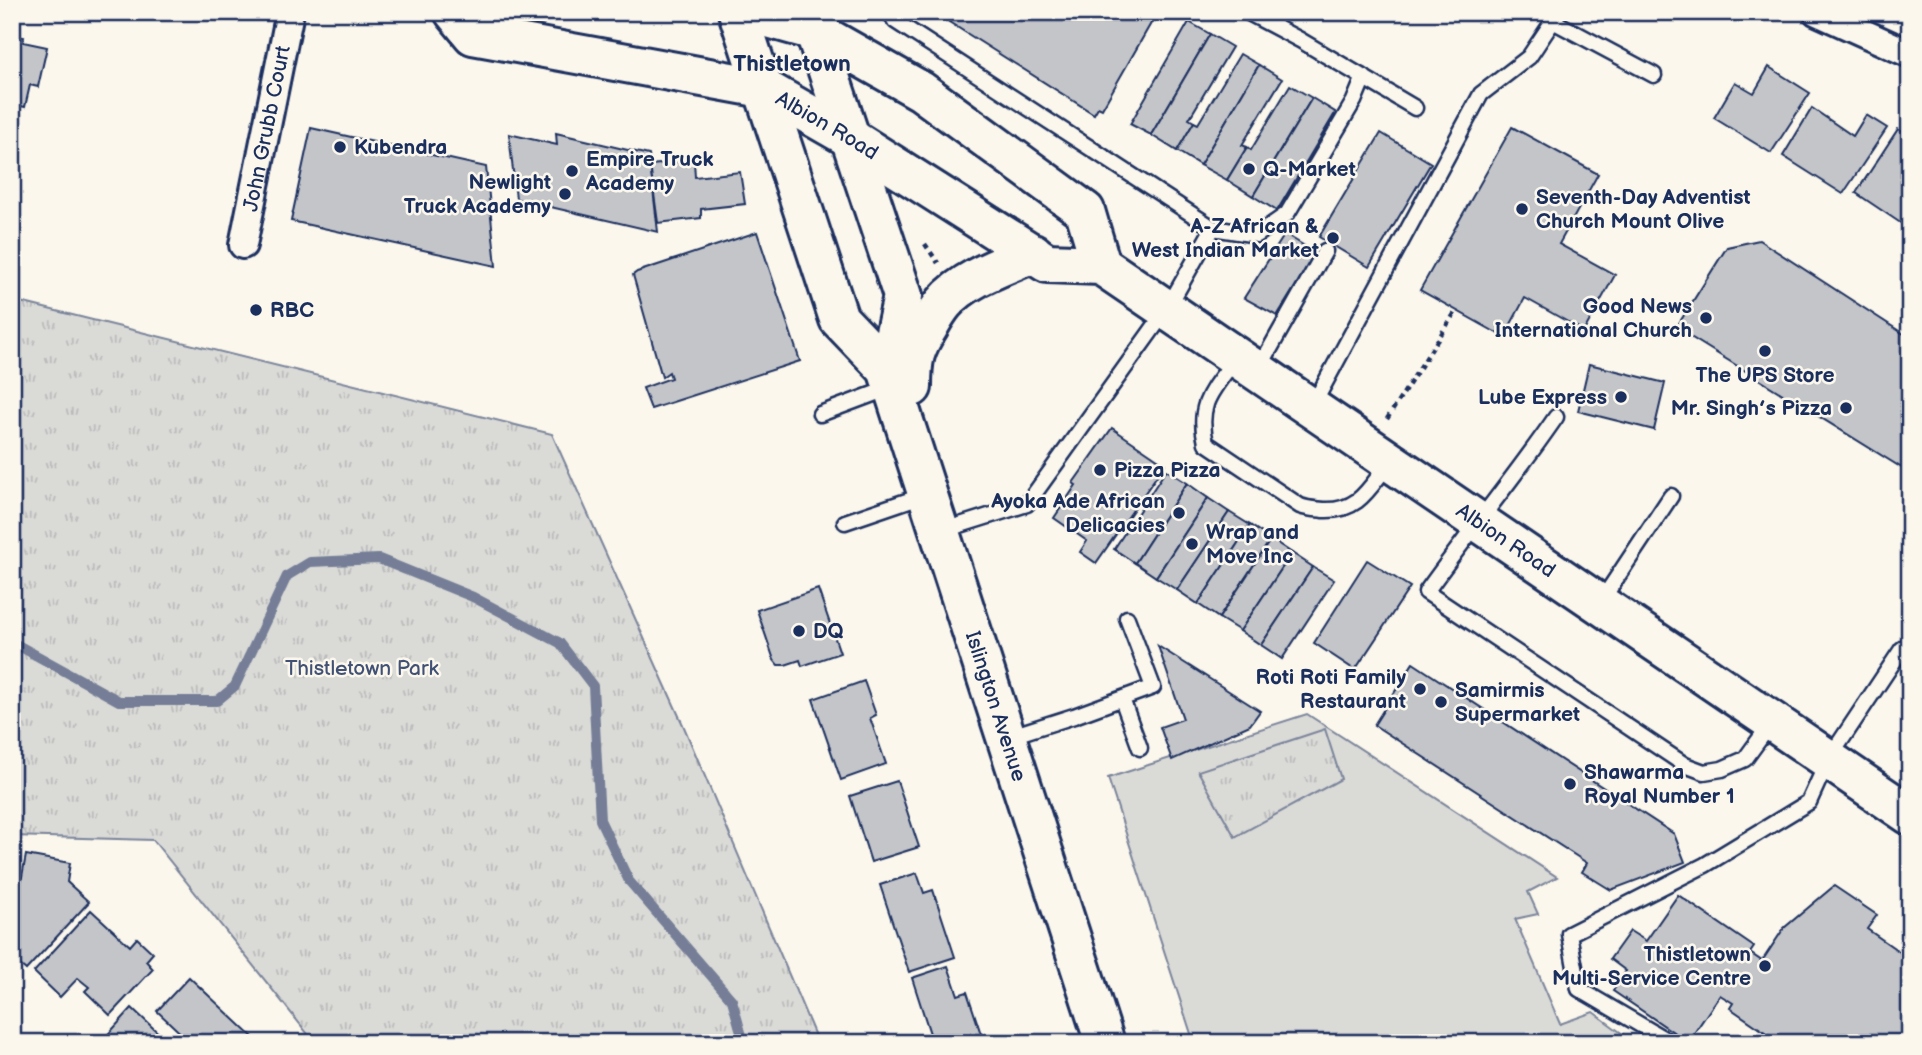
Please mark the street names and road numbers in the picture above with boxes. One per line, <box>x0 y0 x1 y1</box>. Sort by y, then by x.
street label: John Grubb Court <box>238 43 296 214</box>
street label: Albion Road <box>771 86 883 166</box>
street label: Albion Road <box>1451 498 1560 583</box>
street label: Islington Avenue <box>960 628 1032 785</box>

